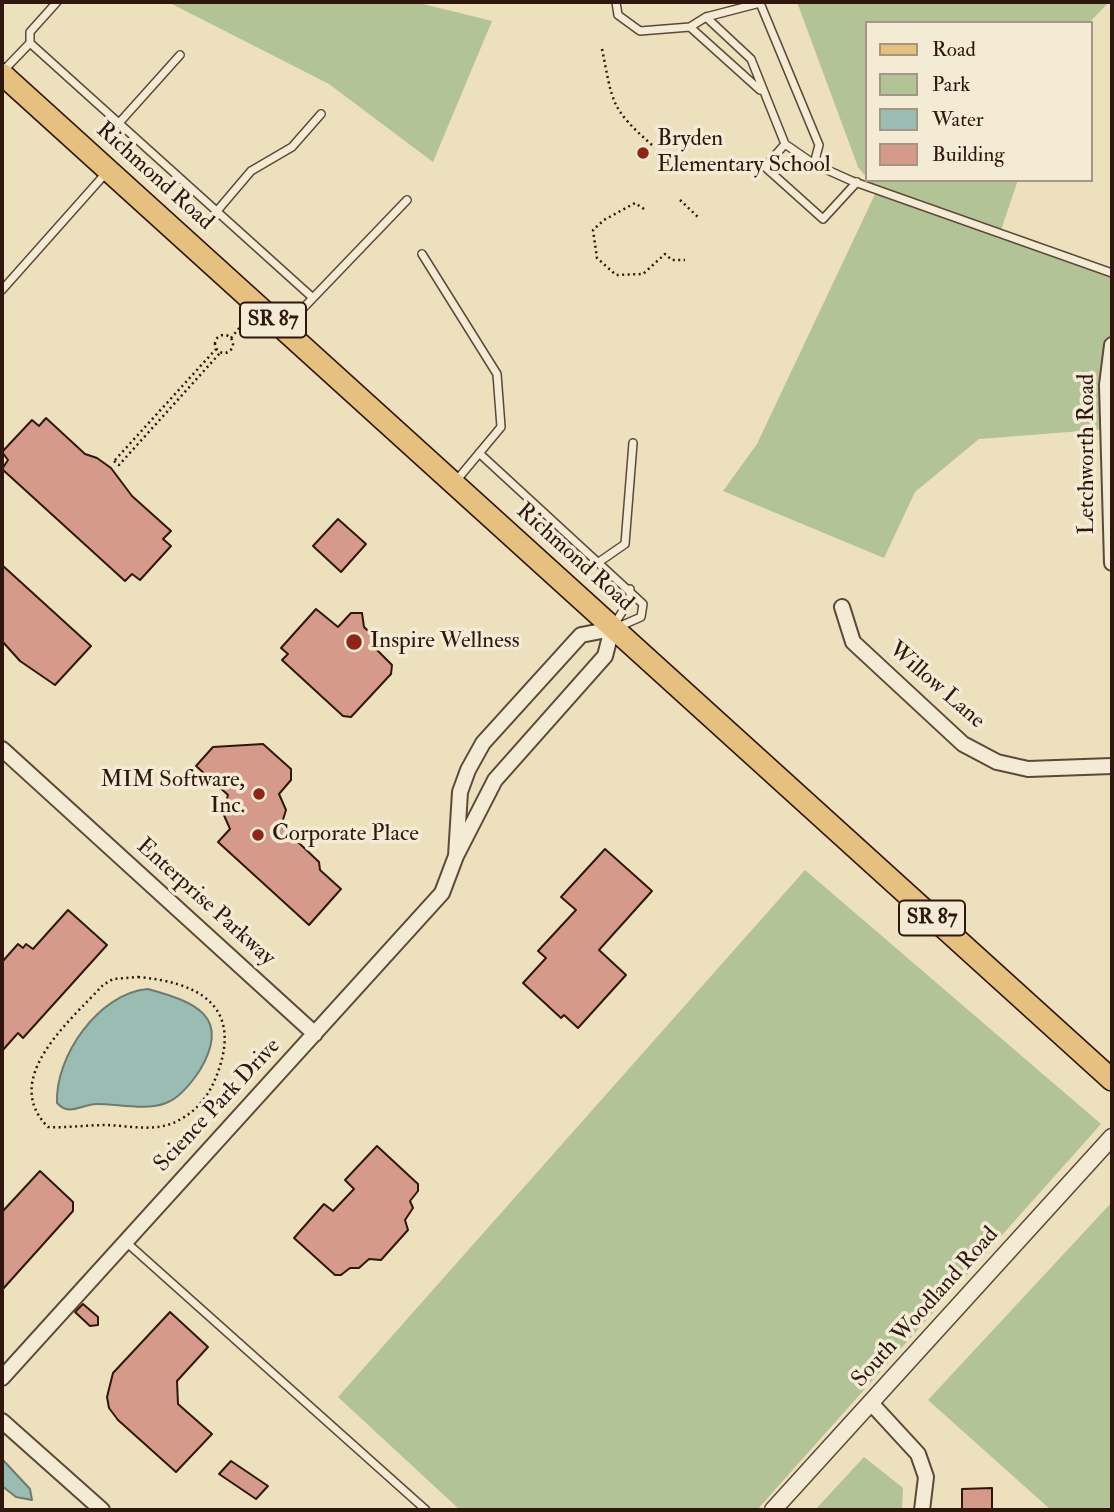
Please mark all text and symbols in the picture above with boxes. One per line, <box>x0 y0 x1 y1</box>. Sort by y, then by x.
legend <box>866 21 1093 182</box>
text: Road <box>932 36 976 63</box>
text: Park <box>932 71 970 98</box>
text: Water <box>932 106 984 133</box>
street label: Richmond Road <box>90 117 218 237</box>
place label: Bryden Elementary School <box>657 126 831 180</box>
text: Building <box>932 141 1005 168</box>
marker: Bryden Elementary School <box>635 145 651 161</box>
road number: SR 87 <box>240 302 306 338</box>
street label: Letchworth Road <box>1074 374 1102 534</box>
street label: Richmond Road <box>510 498 638 618</box>
place label: Inspire Wellness <box>370 628 520 656</box>
marker: Inspire Wellness <box>344 632 364 652</box>
street label: Willow Lane <box>882 637 990 735</box>
place label: MIM Software, Inc. <box>100 767 245 821</box>
marker: MIM Software, Inc. <box>251 786 267 802</box>
place label: Corporate Place <box>272 821 419 849</box>
marker: Corporate Place <box>250 827 266 843</box>
street label: Enterprise Parkway <box>130 833 280 973</box>
road number: SR 87 <box>899 900 965 936</box>
street label: Science Park Drive <box>149 1033 287 1179</box>
street label: South Woodland Road <box>847 1222 1005 1394</box>

